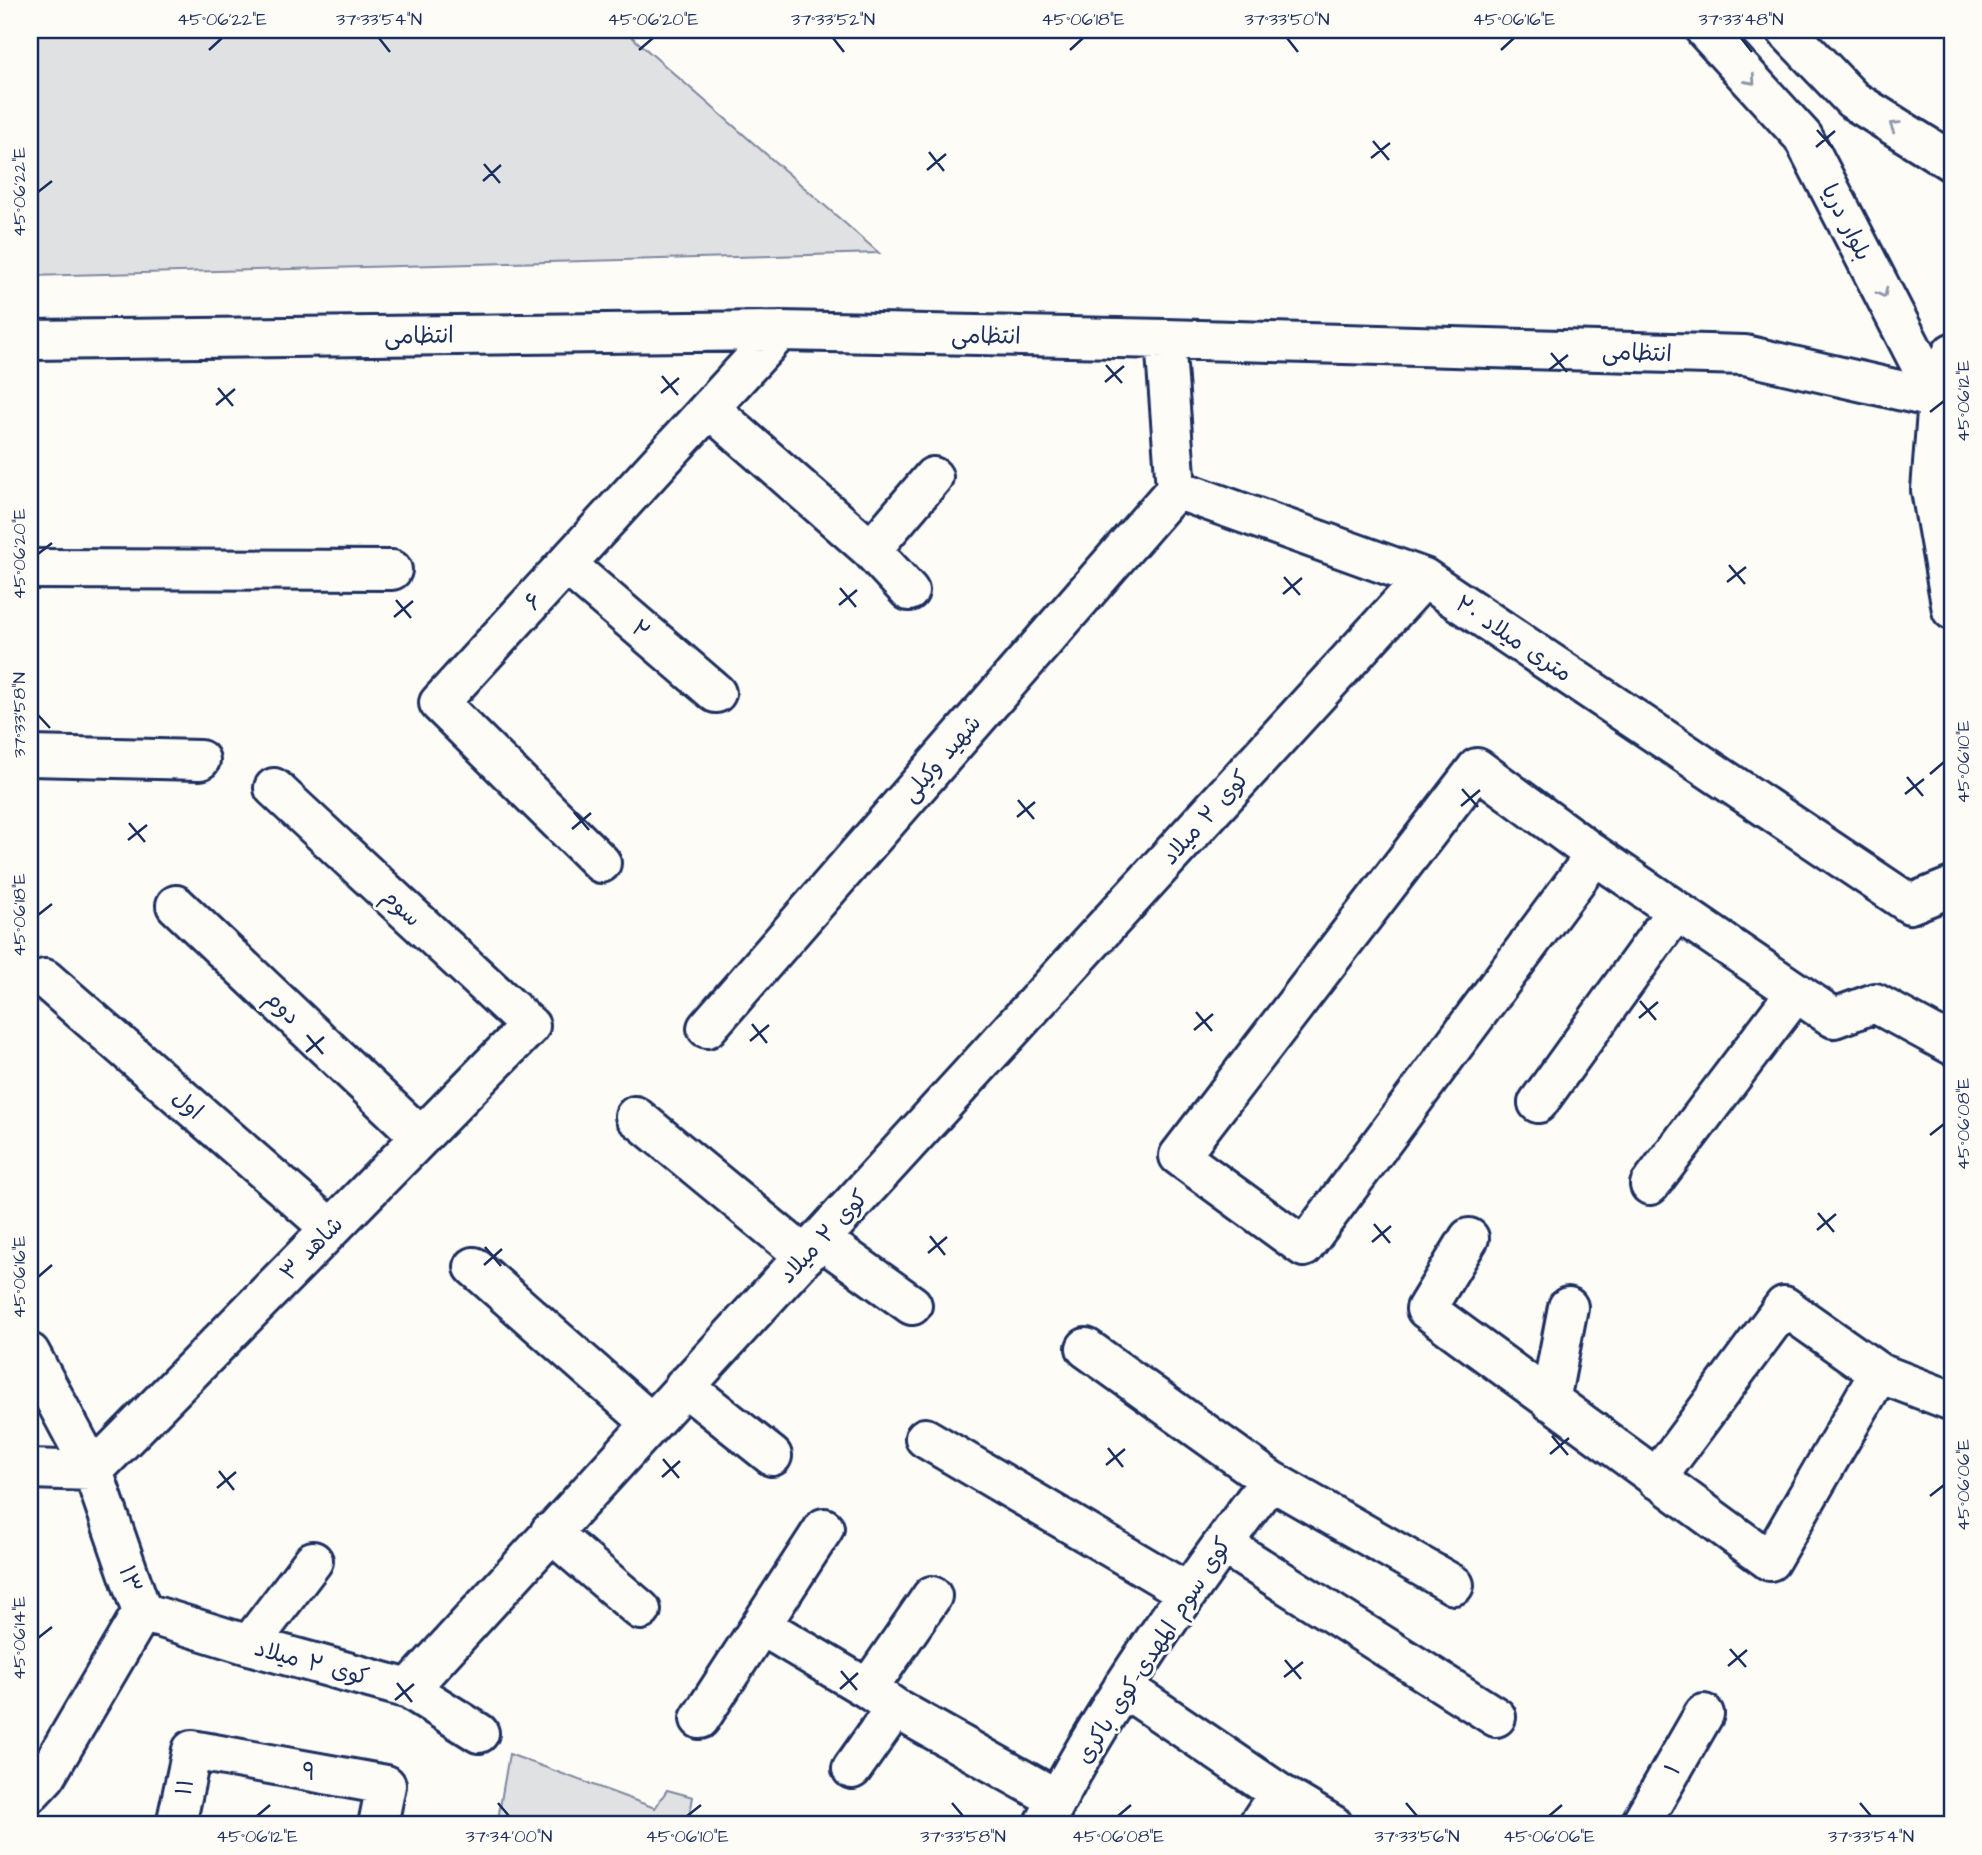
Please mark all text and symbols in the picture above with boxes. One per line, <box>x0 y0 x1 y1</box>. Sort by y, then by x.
text: 45°06'22"E <box>177 7 267 32</box>
text: 37°33'54"N <box>336 7 422 32</box>
text: 45°06'20"E <box>607 7 699 32</box>
text: 37°33'52"N <box>791 7 875 32</box>
text: 45°06'18"E <box>1041 7 1125 32</box>
text: 37°33'50"N <box>1244 7 1330 32</box>
text: 45°06'16"E <box>1472 7 1556 32</box>
text: 37°33'48"N <box>1699 7 1783 32</box>
one-way arrow <box>1743 72 1756 85</box>
one-way arrow <box>1889 121 1902 134</box>
text: 45°06'22"E <box>7 147 32 237</box>
street label: بلوار دریا <box>1813 179 1879 266</box>
one-way arrow <box>1875 286 1889 298</box>
street label: انتظامی <box>384 319 454 353</box>
street label: انتظامی <box>951 319 1021 353</box>
street label: انتظامی <box>1602 336 1672 370</box>
text: 45°06'12"E <box>1951 360 1976 442</box>
text: 45°06'20"E <box>7 508 32 600</box>
street label: ۶ <box>517 586 550 618</box>
street label: ۲۰ متری میلاد <box>1449 588 1578 690</box>
street label: ۲ <box>624 613 657 647</box>
text: 37°33'58"N <box>7 672 32 758</box>
street label: شهید وکیلی <box>895 708 989 809</box>
text: 45°06'10"E <box>1951 720 1976 804</box>
street label: کوی ۲ میلاد <box>1155 763 1257 872</box>
text: 45°06'18"E <box>7 873 32 957</box>
street label: سوم <box>374 881 428 934</box>
street label: دوم <box>257 983 307 1033</box>
text: 45°06'08"E <box>1951 1077 1976 1170</box>
street label: اول <box>165 1082 210 1127</box>
street label: کوی ۲ میلاد <box>772 1183 876 1291</box>
street label: شاهد ۳ <box>273 1209 351 1288</box>
text: 45°06'16"E <box>7 1235 32 1319</box>
text: 45°06'06"E <box>1951 1439 1976 1531</box>
street label: کوی سوم المهدی-کوی باکری <box>1068 1531 1239 1770</box>
street label: ۱۳ <box>111 1561 150 1597</box>
text: 45°06'14"E <box>7 1596 32 1680</box>
street label: کوی ۲ میلاد <box>251 1632 373 1694</box>
street label: ۹ <box>299 1755 319 1789</box>
street label: ۱ <box>1657 1758 1689 1781</box>
street label: ۱۱ <box>168 1776 202 1798</box>
text: 45°06'12"E <box>216 1824 298 1849</box>
text: 37°34'00"N <box>466 1824 552 1849</box>
text: 45°06'10"E <box>645 1824 729 1849</box>
text: 37°33'58"N <box>920 1824 1006 1849</box>
text: 45°06'08"E <box>1072 1824 1165 1849</box>
text: 37°33'56"N <box>1375 1824 1460 1849</box>
text: 45°06'06"E <box>1503 1824 1595 1849</box>
text: 37°33'54"N <box>1828 1824 1914 1849</box>

